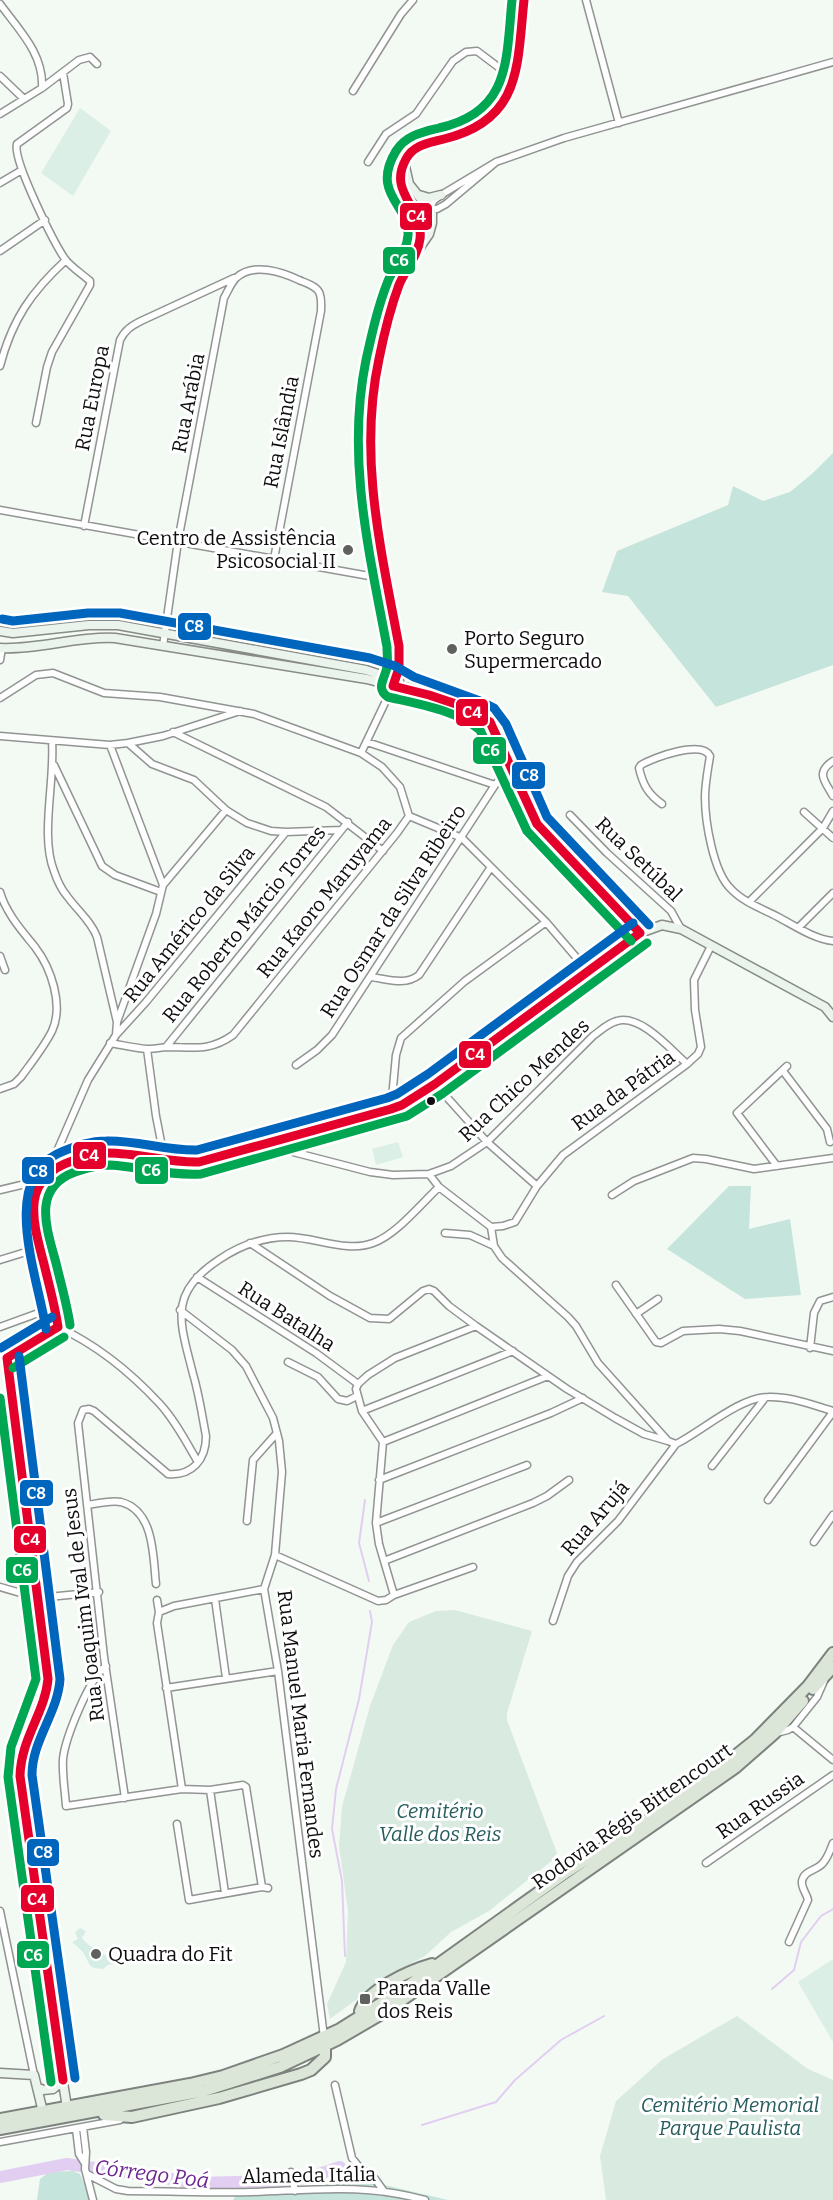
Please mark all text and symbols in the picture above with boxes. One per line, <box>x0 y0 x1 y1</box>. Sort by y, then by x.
line badge: C4 <box>399 202 433 231</box>
text: C4 <box>406 207 426 226</box>
line badge: C6 <box>382 246 416 275</box>
text: C6 <box>389 251 409 270</box>
street label: Rua Europa <box>70 343 114 453</box>
street label: Rua Arábia <box>167 351 209 455</box>
street label: Rua Islândia <box>258 374 304 490</box>
place label: Centro de Assistência Psicosocial II <box>136 526 336 573</box>
marker: Centro de Assistência Psicosocial II <box>341 543 355 557</box>
line badge: C8 <box>177 612 212 641</box>
text: C8 <box>184 617 204 636</box>
place label: Porto Seguro Supermercado <box>464 626 602 673</box>
marker: Porto Seguro Supermercado <box>445 642 459 656</box>
line badge: C4 <box>455 698 489 727</box>
text: C4 <box>462 703 482 722</box>
line badge: C6 <box>472 736 507 765</box>
text: C6 <box>480 741 500 760</box>
line badge: C8 <box>511 761 546 790</box>
text: C8 <box>519 766 539 785</box>
street label: Rua Osmar da Silva Ribeiro <box>315 800 471 1022</box>
street label: Rua Kaoro Maruyama <box>252 812 396 982</box>
street label: Rua Setúbal <box>591 812 687 906</box>
street label: Rua Roberto Márcio Torres <box>157 821 331 1027</box>
street label: Rua Américo da Silva <box>119 841 259 1007</box>
street label: Rua Chico Mendes <box>454 1013 594 1147</box>
line badge: C4 <box>458 1040 492 1069</box>
text: C4 <box>465 1045 485 1064</box>
street label: Rua da Pátria <box>567 1045 679 1135</box>
unlabelled marker <box>425 1095 437 1107</box>
line badge: C4 <box>72 1141 107 1170</box>
text: C4 <box>79 1146 99 1165</box>
line badge: C8 <box>21 1156 55 1185</box>
line badge: C6 <box>134 1156 169 1185</box>
text: C6 <box>141 1161 161 1180</box>
text: C8 <box>28 1162 48 1181</box>
street label: Rua Batalha <box>234 1276 340 1356</box>
street label: Rua Arujá <box>556 1476 635 1561</box>
line badge: C8 <box>19 1479 54 1507</box>
text: C8 <box>26 1484 46 1503</box>
street label: Rua Joaquim Ival de Jesus <box>57 1487 109 1723</box>
line badge: C4 <box>13 1525 47 1554</box>
text: C4 <box>20 1530 40 1549</box>
line badge: C6 <box>5 1556 39 1584</box>
text: C6 <box>12 1561 32 1580</box>
street label: Rua Manuel Maria Fernandes <box>273 1588 329 1860</box>
street label: Rodovia Régis Bittencourt <box>527 1738 737 1894</box>
street label: Rua Russia <box>712 1766 808 1844</box>
park label: Cemitério Valle dos Reis <box>379 1799 501 1846</box>
line badge: C8 <box>26 1838 60 1867</box>
text: C8 <box>33 1843 53 1862</box>
line badge: C4 <box>20 1884 55 1913</box>
text: C4 <box>27 1890 47 1909</box>
line badge: C6 <box>16 1940 50 1969</box>
place label: Quadra do Fit <box>108 1942 233 1966</box>
text: C6 <box>23 1946 43 1965</box>
marker: Quadra do Fit <box>89 1947 103 1961</box>
place label: Parada Valle dos Reis <box>377 1976 491 2023</box>
marker: Parada Valle dos Reis <box>358 1992 372 2006</box>
park label: Cemitério Memorial Parque Paulista <box>641 2093 819 2140</box>
water label: Córrego Poá <box>93 2154 211 2194</box>
street label: Alameda Itália <box>242 2162 376 2188</box>

